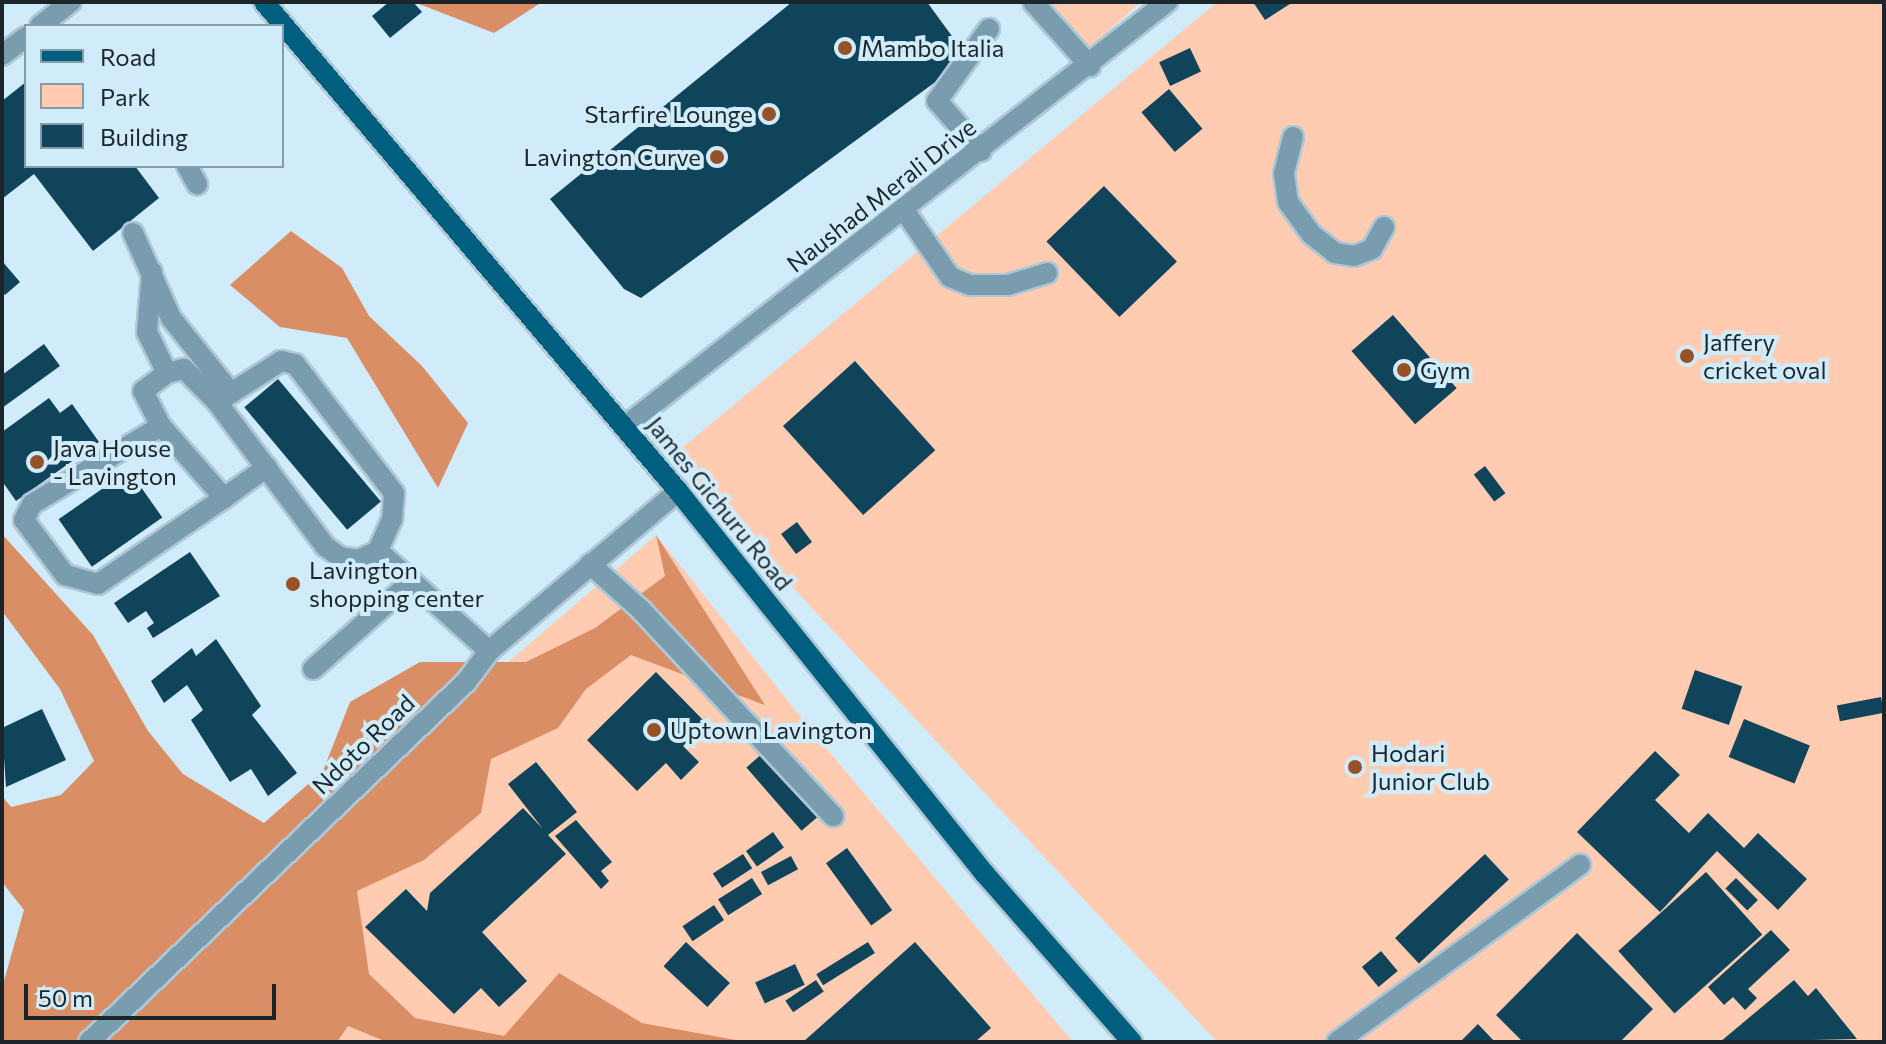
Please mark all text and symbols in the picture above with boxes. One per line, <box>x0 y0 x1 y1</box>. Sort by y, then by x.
legend <box>24 24 284 168</box>
place label: Mambo Italia <box>861 34 1004 62</box>
marker: Mambo Italia <box>836 39 854 57</box>
text: Road <box>100 42 156 71</box>
text: Park <box>100 82 150 111</box>
place label: Starfire Lounge <box>584 100 753 128</box>
marker: Starfire Lounge <box>760 105 778 123</box>
street label: Naushad Merali Drive <box>781 112 981 278</box>
text: Building <box>100 122 188 151</box>
place label: Lavington Curve <box>523 143 701 171</box>
marker: Lavington Curve <box>708 148 726 166</box>
place label: Jaffery cricket oval <box>1703 328 1827 384</box>
marker: Jaffery cricket oval <box>1678 347 1696 365</box>
place label: Gym <box>1420 356 1470 384</box>
marker: Gym <box>1395 361 1413 379</box>
street label: James Gichuru Road <box>641 410 799 596</box>
place label: Java House - Lavington <box>53 434 177 490</box>
marker: Java House - Lavington <box>28 453 46 471</box>
place label: Lavington shopping center <box>309 556 484 612</box>
marker: Lavington shopping center <box>284 575 302 593</box>
street label: Ndoto Road <box>306 688 420 800</box>
place label: Uptown Lavington <box>670 716 872 744</box>
marker: Uptown Lavington <box>645 721 663 739</box>
place label: Hodari Junior Club <box>1371 739 1490 795</box>
marker: Hodari Junior Club <box>1346 758 1364 776</box>
scale bar <box>28 968 280 1018</box>
text: 50 m <box>38 983 93 1012</box>

